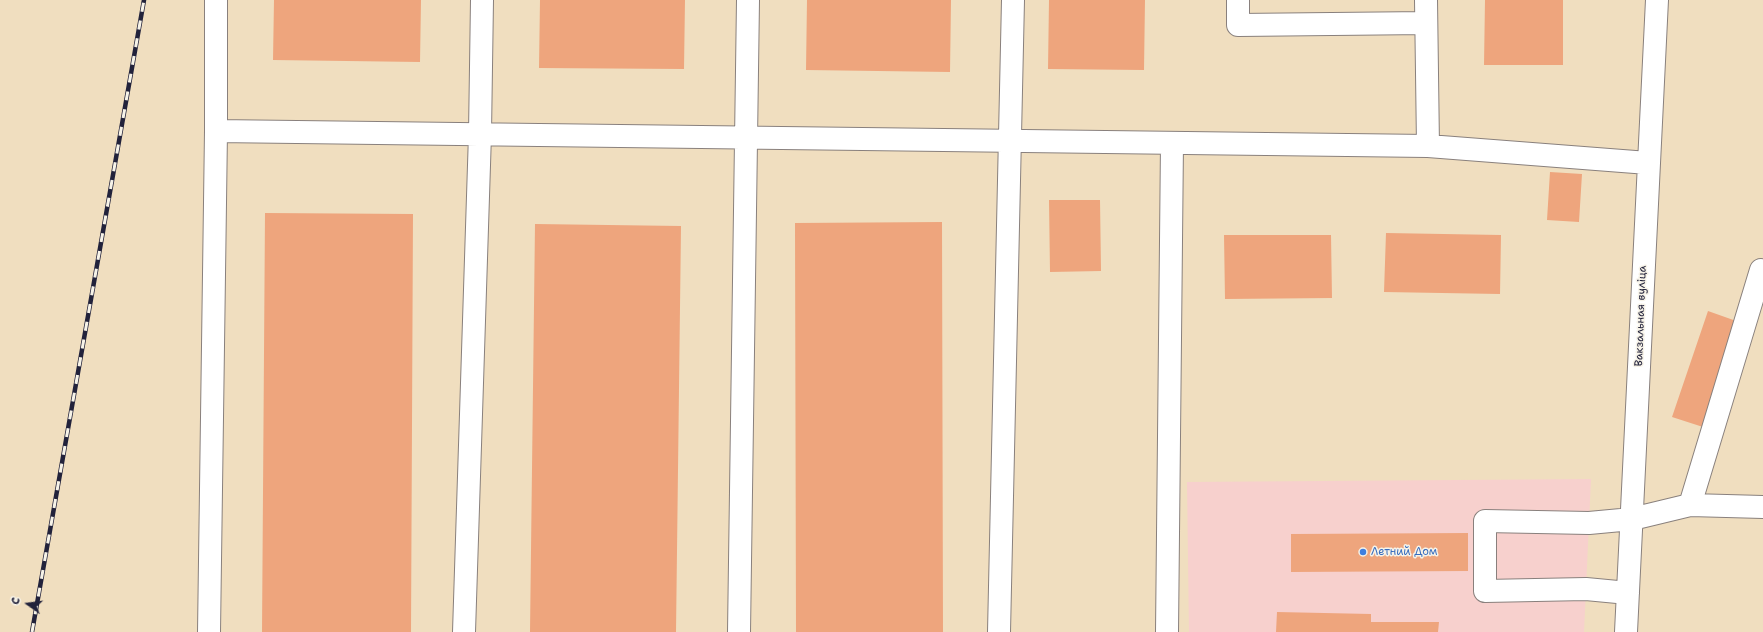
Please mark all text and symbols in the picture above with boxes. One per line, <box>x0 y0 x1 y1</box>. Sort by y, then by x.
street label: Вакзальная вуліца <box>1633 265 1649 367</box>
place label: Летний Дом <box>1371 545 1437 559</box>
marker: Летний Дом <box>1358 547 1368 557</box>
north arrow <box>8 584 48 624</box>
text: С <box>8 596 24 606</box>

